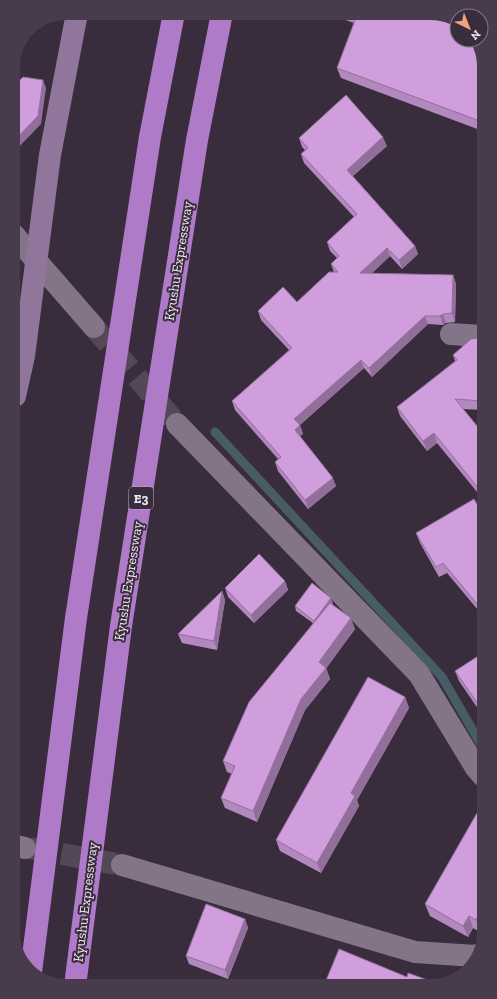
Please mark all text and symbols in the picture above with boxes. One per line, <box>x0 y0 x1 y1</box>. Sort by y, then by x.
north arrow <box>449 8 489 48</box>
text: N <box>468 27 483 43</box>
street label: Kyushu Expressway <box>161 199 196 322</box>
road number: E3 <box>129 487 153 509</box>
street label: Kyushu Expressway <box>111 519 146 642</box>
street label: Kyushu Expressway <box>70 840 101 963</box>

